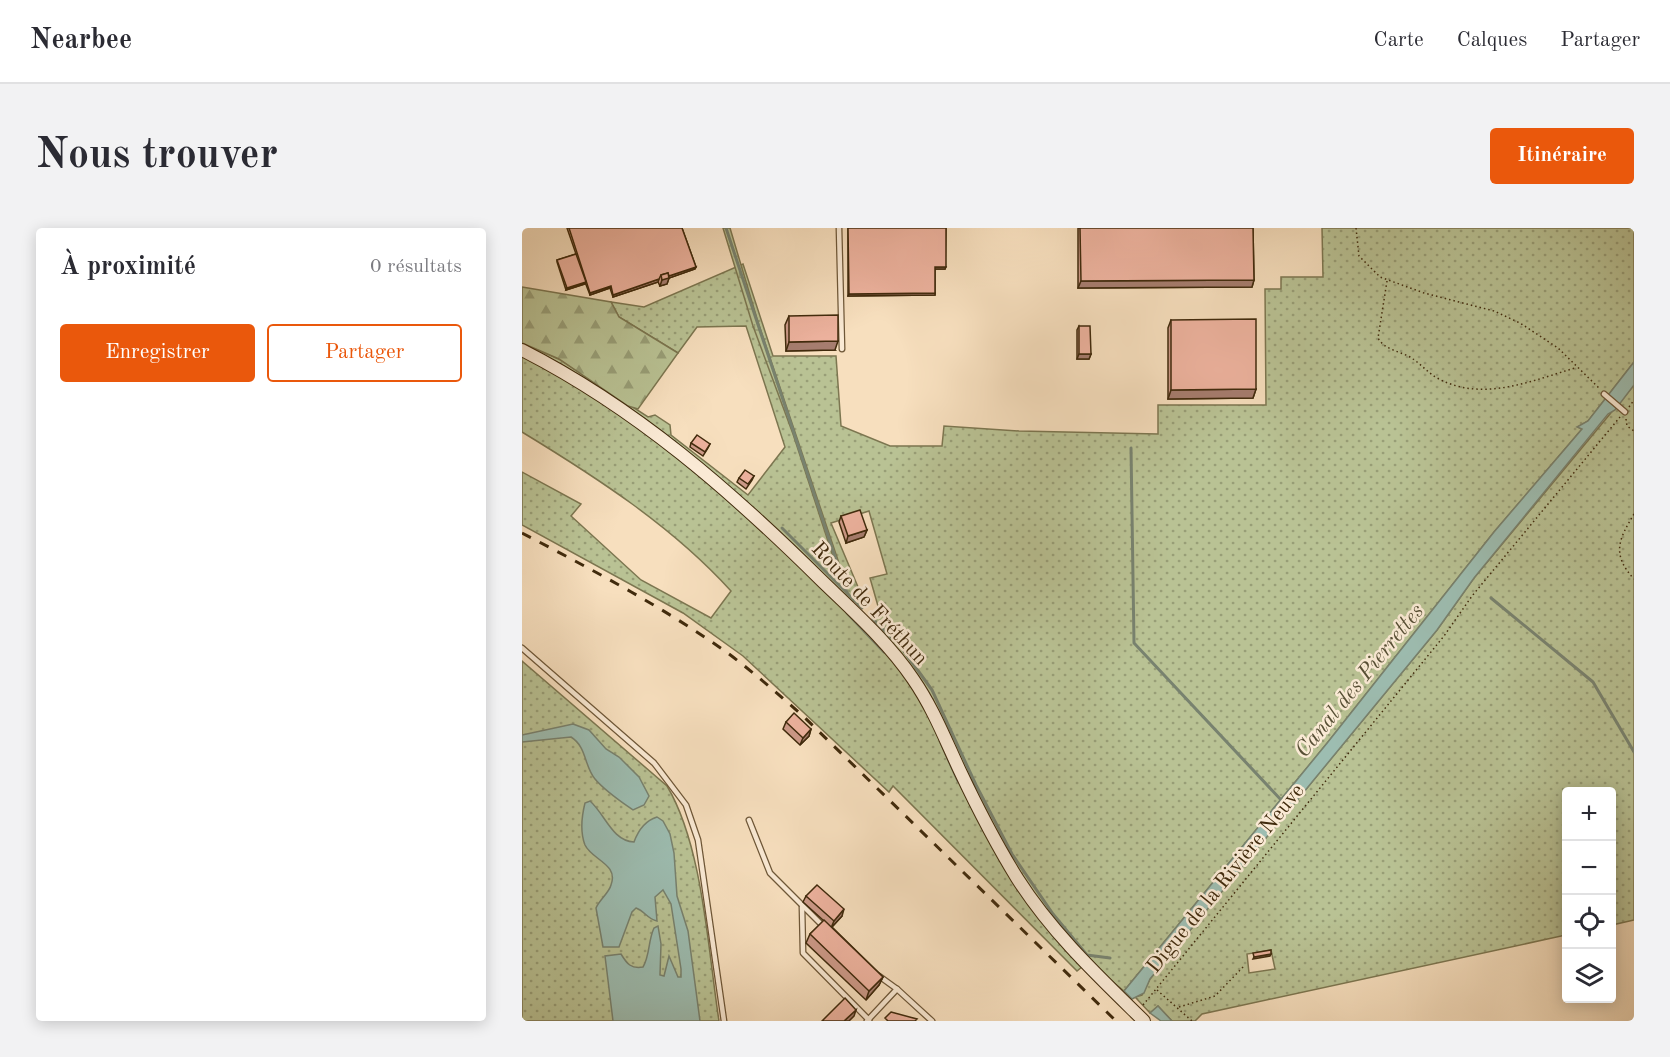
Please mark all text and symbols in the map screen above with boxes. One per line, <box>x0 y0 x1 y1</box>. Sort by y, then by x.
text: Nearbee <box>30 27 132 55</box>
text: Carte <box>1374 30 1424 51</box>
text: Calques <box>1457 30 1527 51</box>
text: Partager <box>1560 30 1640 51</box>
button: Itinéraire <box>1490 128 1634 184</box>
text: Nous trouver <box>36 135 278 177</box>
text: À proximité <box>60 254 196 280</box>
text: 0 résultats <box>370 257 462 277</box>
button: Enregistrer <box>60 324 255 382</box>
button: Partager <box>267 324 462 382</box>
street label: Route de Fréthun <box>807 538 931 670</box>
water label: Canal des Pierrettes <box>1291 600 1429 762</box>
street label: Digue de la Rivière Neuve <box>1143 780 1309 978</box>
map controls <box>1562 787 1616 1003</box>
button: + <box>1562 787 1616 841</box>
button: − <box>1562 841 1616 895</box>
button: locate <box>1562 895 1616 949</box>
button: layers <box>1562 949 1616 1003</box>

